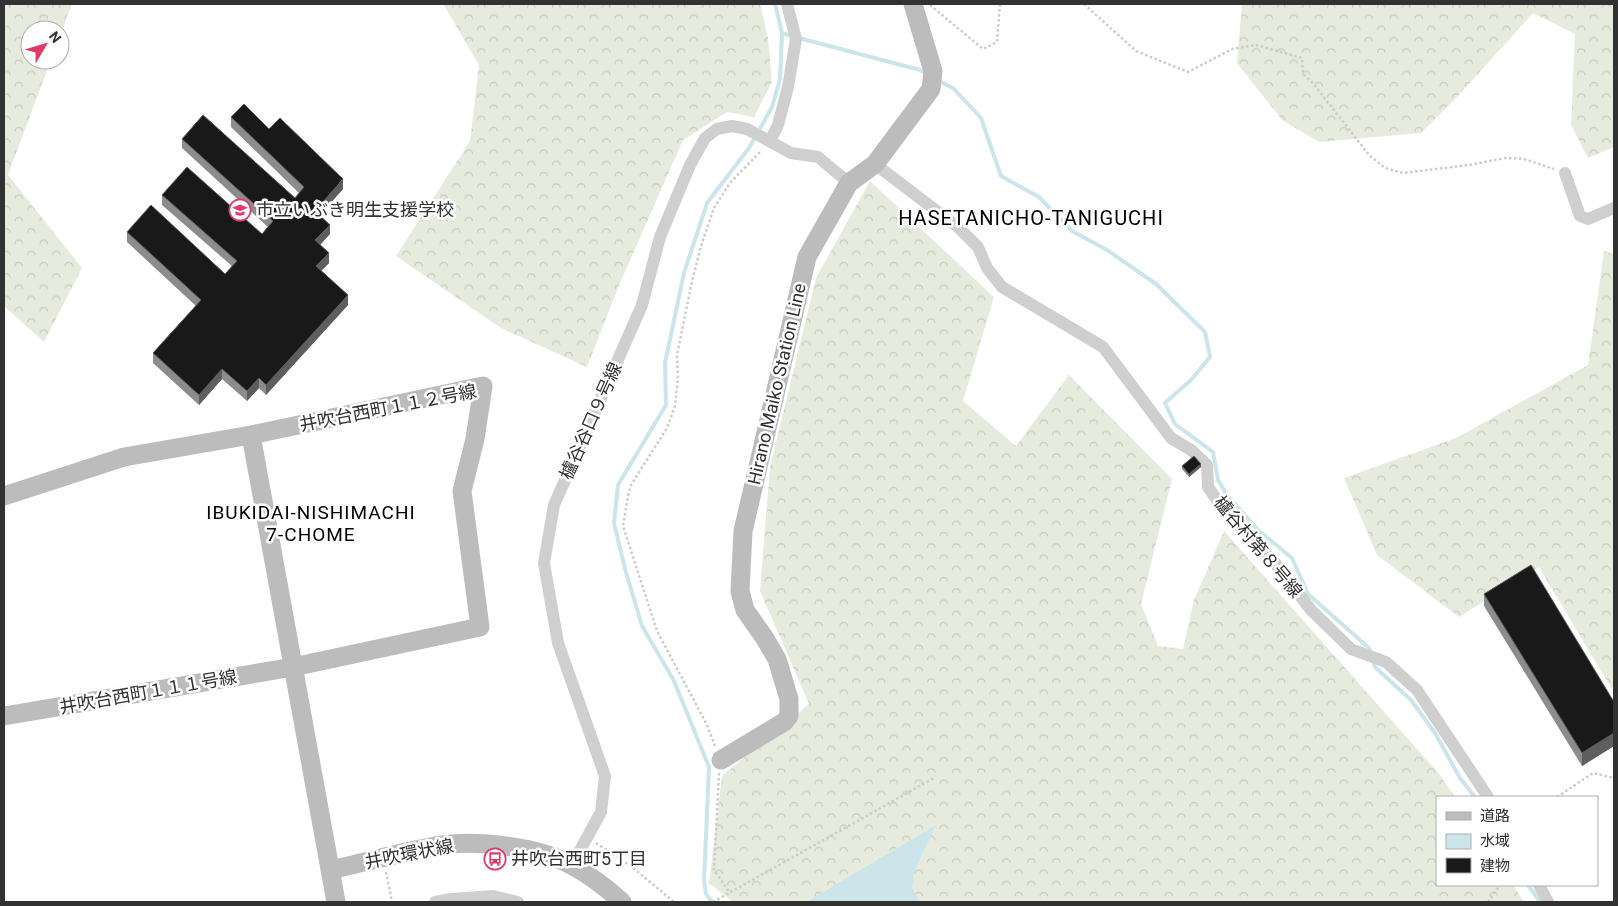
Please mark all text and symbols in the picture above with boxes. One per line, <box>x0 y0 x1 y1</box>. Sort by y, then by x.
north arrow <box>20 20 70 70</box>
text: N <box>46 28 65 46</box>
school or university icon: 市立いぶき明生支援学校 <box>228 198 252 222</box>
place label: 市立いぶき明生支援学校 <box>256 199 454 220</box>
district label: HASETANICHO-TANIGUCHI <box>898 206 1164 230</box>
street label: Hirano Maiko Station Line <box>743 281 810 487</box>
street label: 櫨谷谷口９号線 <box>555 359 626 483</box>
street label: 井吹台西町１１２号線 <box>298 380 478 435</box>
street label: 櫨谷村第８号線 <box>1210 492 1307 602</box>
district label: IBUKIDAI-NISHIMACHI 7-CHOME <box>206 501 416 546</box>
street label: 井吹台西町１１１号線 <box>57 666 238 717</box>
legend <box>1436 796 1598 886</box>
text: 道路 <box>1480 807 1510 825</box>
text: 水域 <box>1480 832 1510 850</box>
street label: 井吹環状線 <box>363 835 455 872</box>
bus stop icon: 井吹台西町5丁目 <box>483 847 507 871</box>
place label: 井吹台西町5丁目 <box>511 848 647 869</box>
text: 建物 <box>1480 857 1510 875</box>

